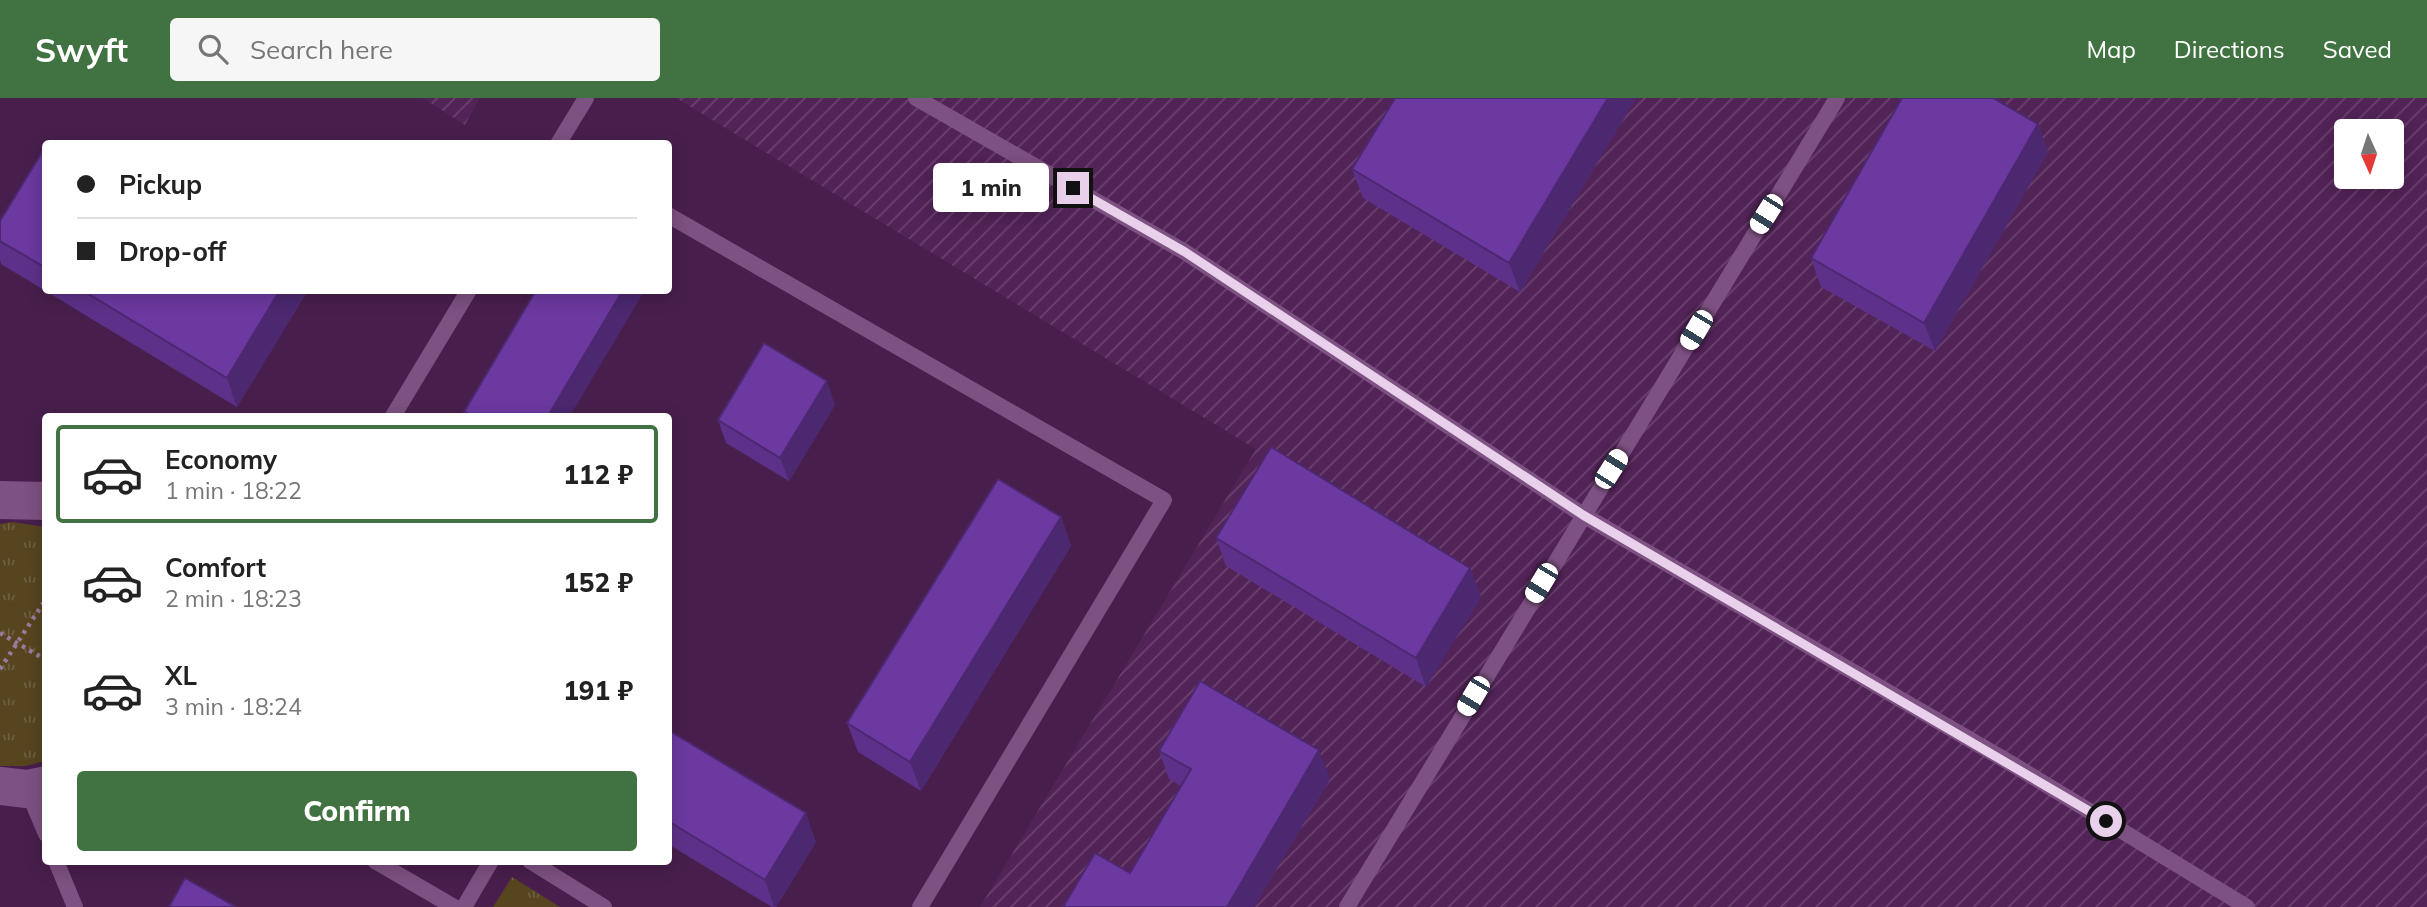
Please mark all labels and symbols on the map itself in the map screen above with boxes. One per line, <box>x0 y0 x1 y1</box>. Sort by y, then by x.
north arrow <box>2334 119 2404 189</box>
callout: 1 min <box>933 164 1048 212</box>
route end <box>1057 172 1089 204</box>
car <box>1746 191 1787 237</box>
car <box>1677 307 1716 353</box>
car <box>1591 446 1632 492</box>
car <box>1522 560 1561 606</box>
car <box>1454 673 1493 719</box>
route start <box>2090 805 2122 837</box>

